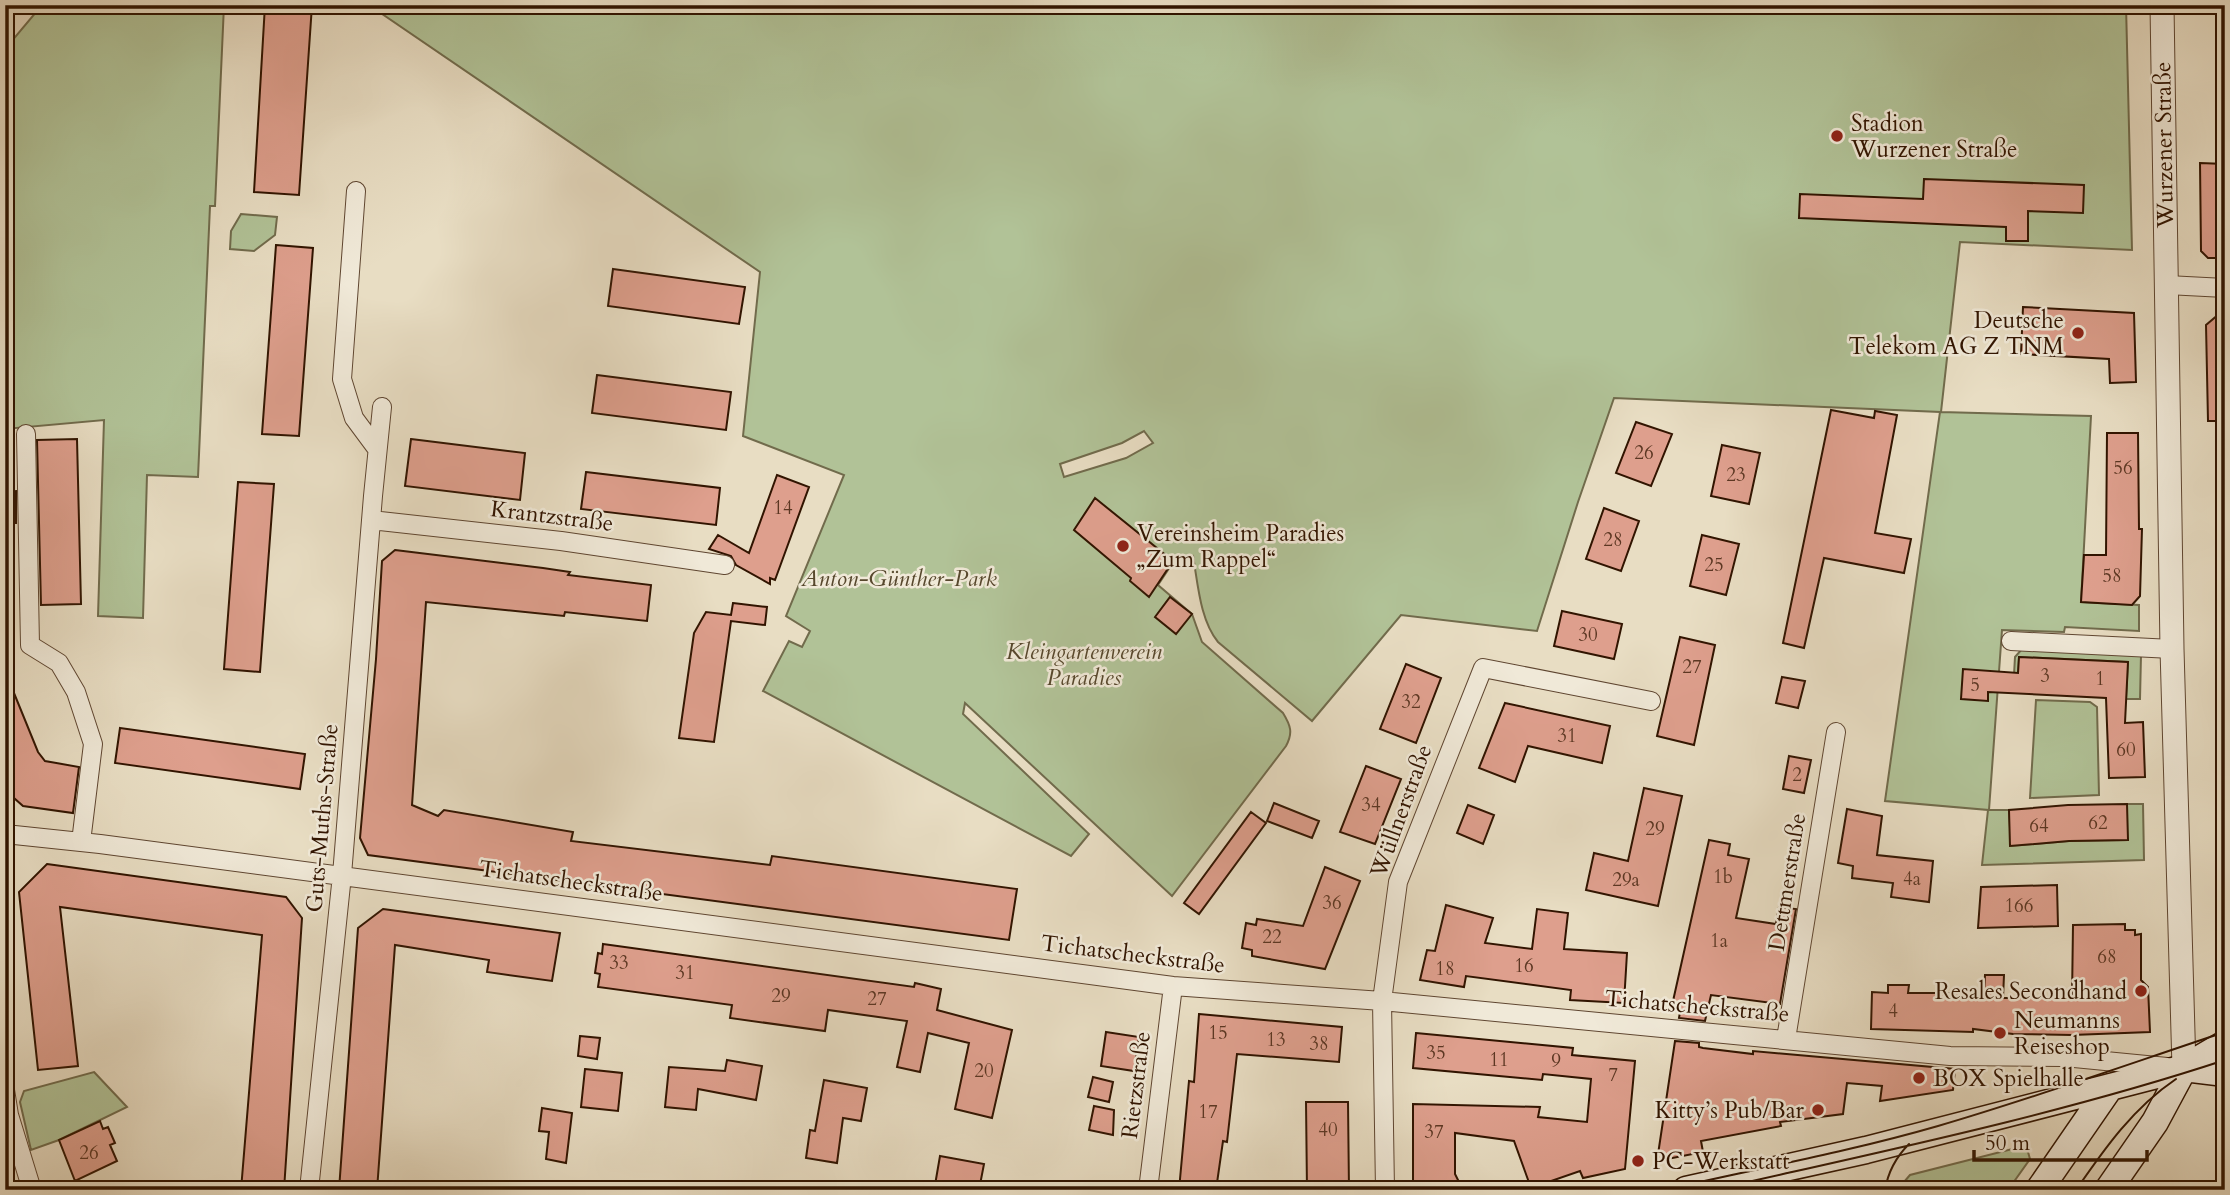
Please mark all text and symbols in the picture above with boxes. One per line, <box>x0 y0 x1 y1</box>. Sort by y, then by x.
street label: Wurzener Straße <box>2147 61 2181 229</box>
place label: Stadion Wurzener Straße <box>1850 108 2017 165</box>
marker: Stadion Wurzener Straße <box>1829 128 1845 144</box>
place label: Deutsche Telekom AG Z TNM <box>1849 305 2064 362</box>
marker: Deutsche Telekom AG Z TNM <box>2070 325 2086 341</box>
house number: 26 <box>1634 440 1654 466</box>
house number: 56 <box>2113 455 2133 481</box>
house number: 23 <box>1726 462 1746 488</box>
street label: Krantzstraße <box>489 493 615 539</box>
house number: 14 <box>773 495 793 521</box>
place label: Vereinsheim Paradies „Zum Rappel“ <box>1137 518 1344 575</box>
house number: 28 <box>1603 527 1623 553</box>
marker: Vereinsheim Paradies „Zum Rappel“ <box>1115 538 1131 554</box>
house number: 25 <box>1704 552 1724 578</box>
park label: Anton-Günther-Park <box>800 563 998 594</box>
house number: 58 <box>2102 563 2122 589</box>
house number: 30 <box>1578 622 1598 648</box>
park label: Kleingartenverein Paradies <box>1006 636 1163 693</box>
house number: 27 <box>1682 654 1702 680</box>
house number: 3 <box>2040 663 2050 689</box>
house number: 1 <box>2095 666 2105 692</box>
house number: 5 <box>1970 672 1980 698</box>
house number: 32 <box>1401 689 1421 715</box>
street label: Guts-Muths-Straße <box>298 722 346 914</box>
house number: 31 <box>1557 723 1577 749</box>
house number: 60 <box>2116 737 2136 763</box>
street label: Wüllnerstraße <box>1362 740 1439 883</box>
house number: 2 <box>1792 762 1802 788</box>
house number: 34 <box>1361 792 1381 818</box>
house number: 62 <box>2088 810 2108 836</box>
street label: Dettmerstraße <box>1761 811 1813 953</box>
house number: 64 <box>2029 813 2049 839</box>
house number: 29 <box>1645 816 1665 842</box>
street label: Tichatscheckstraße <box>477 853 665 909</box>
house number: 1b <box>1713 864 1733 890</box>
house number: 4a <box>1903 866 1921 892</box>
house number: 29a <box>1612 867 1640 893</box>
house number: 36 <box>1322 890 1342 916</box>
house number: 166 <box>2004 893 2034 919</box>
house number: 22 <box>1262 924 1282 950</box>
street label: Tichatscheckstraße <box>1039 927 1227 981</box>
house number: 1a <box>1710 928 1728 954</box>
house number: 68 <box>2097 944 2117 970</box>
house number: 33 <box>609 950 629 976</box>
house number: 16 <box>1514 953 1534 979</box>
house number: 18 <box>1435 956 1455 982</box>
house number: 31 <box>675 960 695 986</box>
place label: Resales Secondhand <box>1935 976 2128 1007</box>
street label: Tichatscheckstraße <box>1603 982 1791 1030</box>
house number: 29 <box>771 983 791 1009</box>
marker: Resales Secondhand <box>2133 983 2149 999</box>
house number: 27 <box>867 986 887 1012</box>
house number: 4 <box>1888 998 1898 1024</box>
place label: Neumanns Reiseshop <box>2014 1005 2120 1062</box>
house number: 15 <box>1208 1020 1228 1046</box>
marker: Neumanns Reiseshop <box>1992 1025 2008 1041</box>
house number: 13 <box>1266 1027 1286 1053</box>
street label: Rietzstraße <box>1114 1030 1158 1140</box>
house number: 38 <box>1309 1031 1329 1057</box>
house number: 35 <box>1426 1040 1446 1066</box>
house number: 11 <box>1489 1047 1509 1073</box>
house number: 9 <box>1551 1048 1561 1074</box>
house number: 20 <box>974 1058 994 1084</box>
house number: 7 <box>1608 1062 1618 1088</box>
place label: BOX Spielhalle <box>1933 1063 2084 1094</box>
marker: BOX Spielhalle <box>1911 1070 1927 1086</box>
place label: Kitty’s Pub/Bar <box>1655 1095 1805 1126</box>
house number: 17 <box>1198 1099 1218 1125</box>
marker: Kitty’s Pub/Bar <box>1810 1102 1826 1118</box>
house number: 40 <box>1318 1117 1338 1143</box>
scale bar <box>1974 1118 2148 1162</box>
house number: 37 <box>1424 1119 1444 1145</box>
text: 50 m <box>1985 1129 2030 1158</box>
house number: 26 <box>79 1140 99 1166</box>
place label: PC-Werkstatt <box>1652 1146 1789 1177</box>
marker: PC-Werkstatt <box>1630 1153 1646 1169</box>

